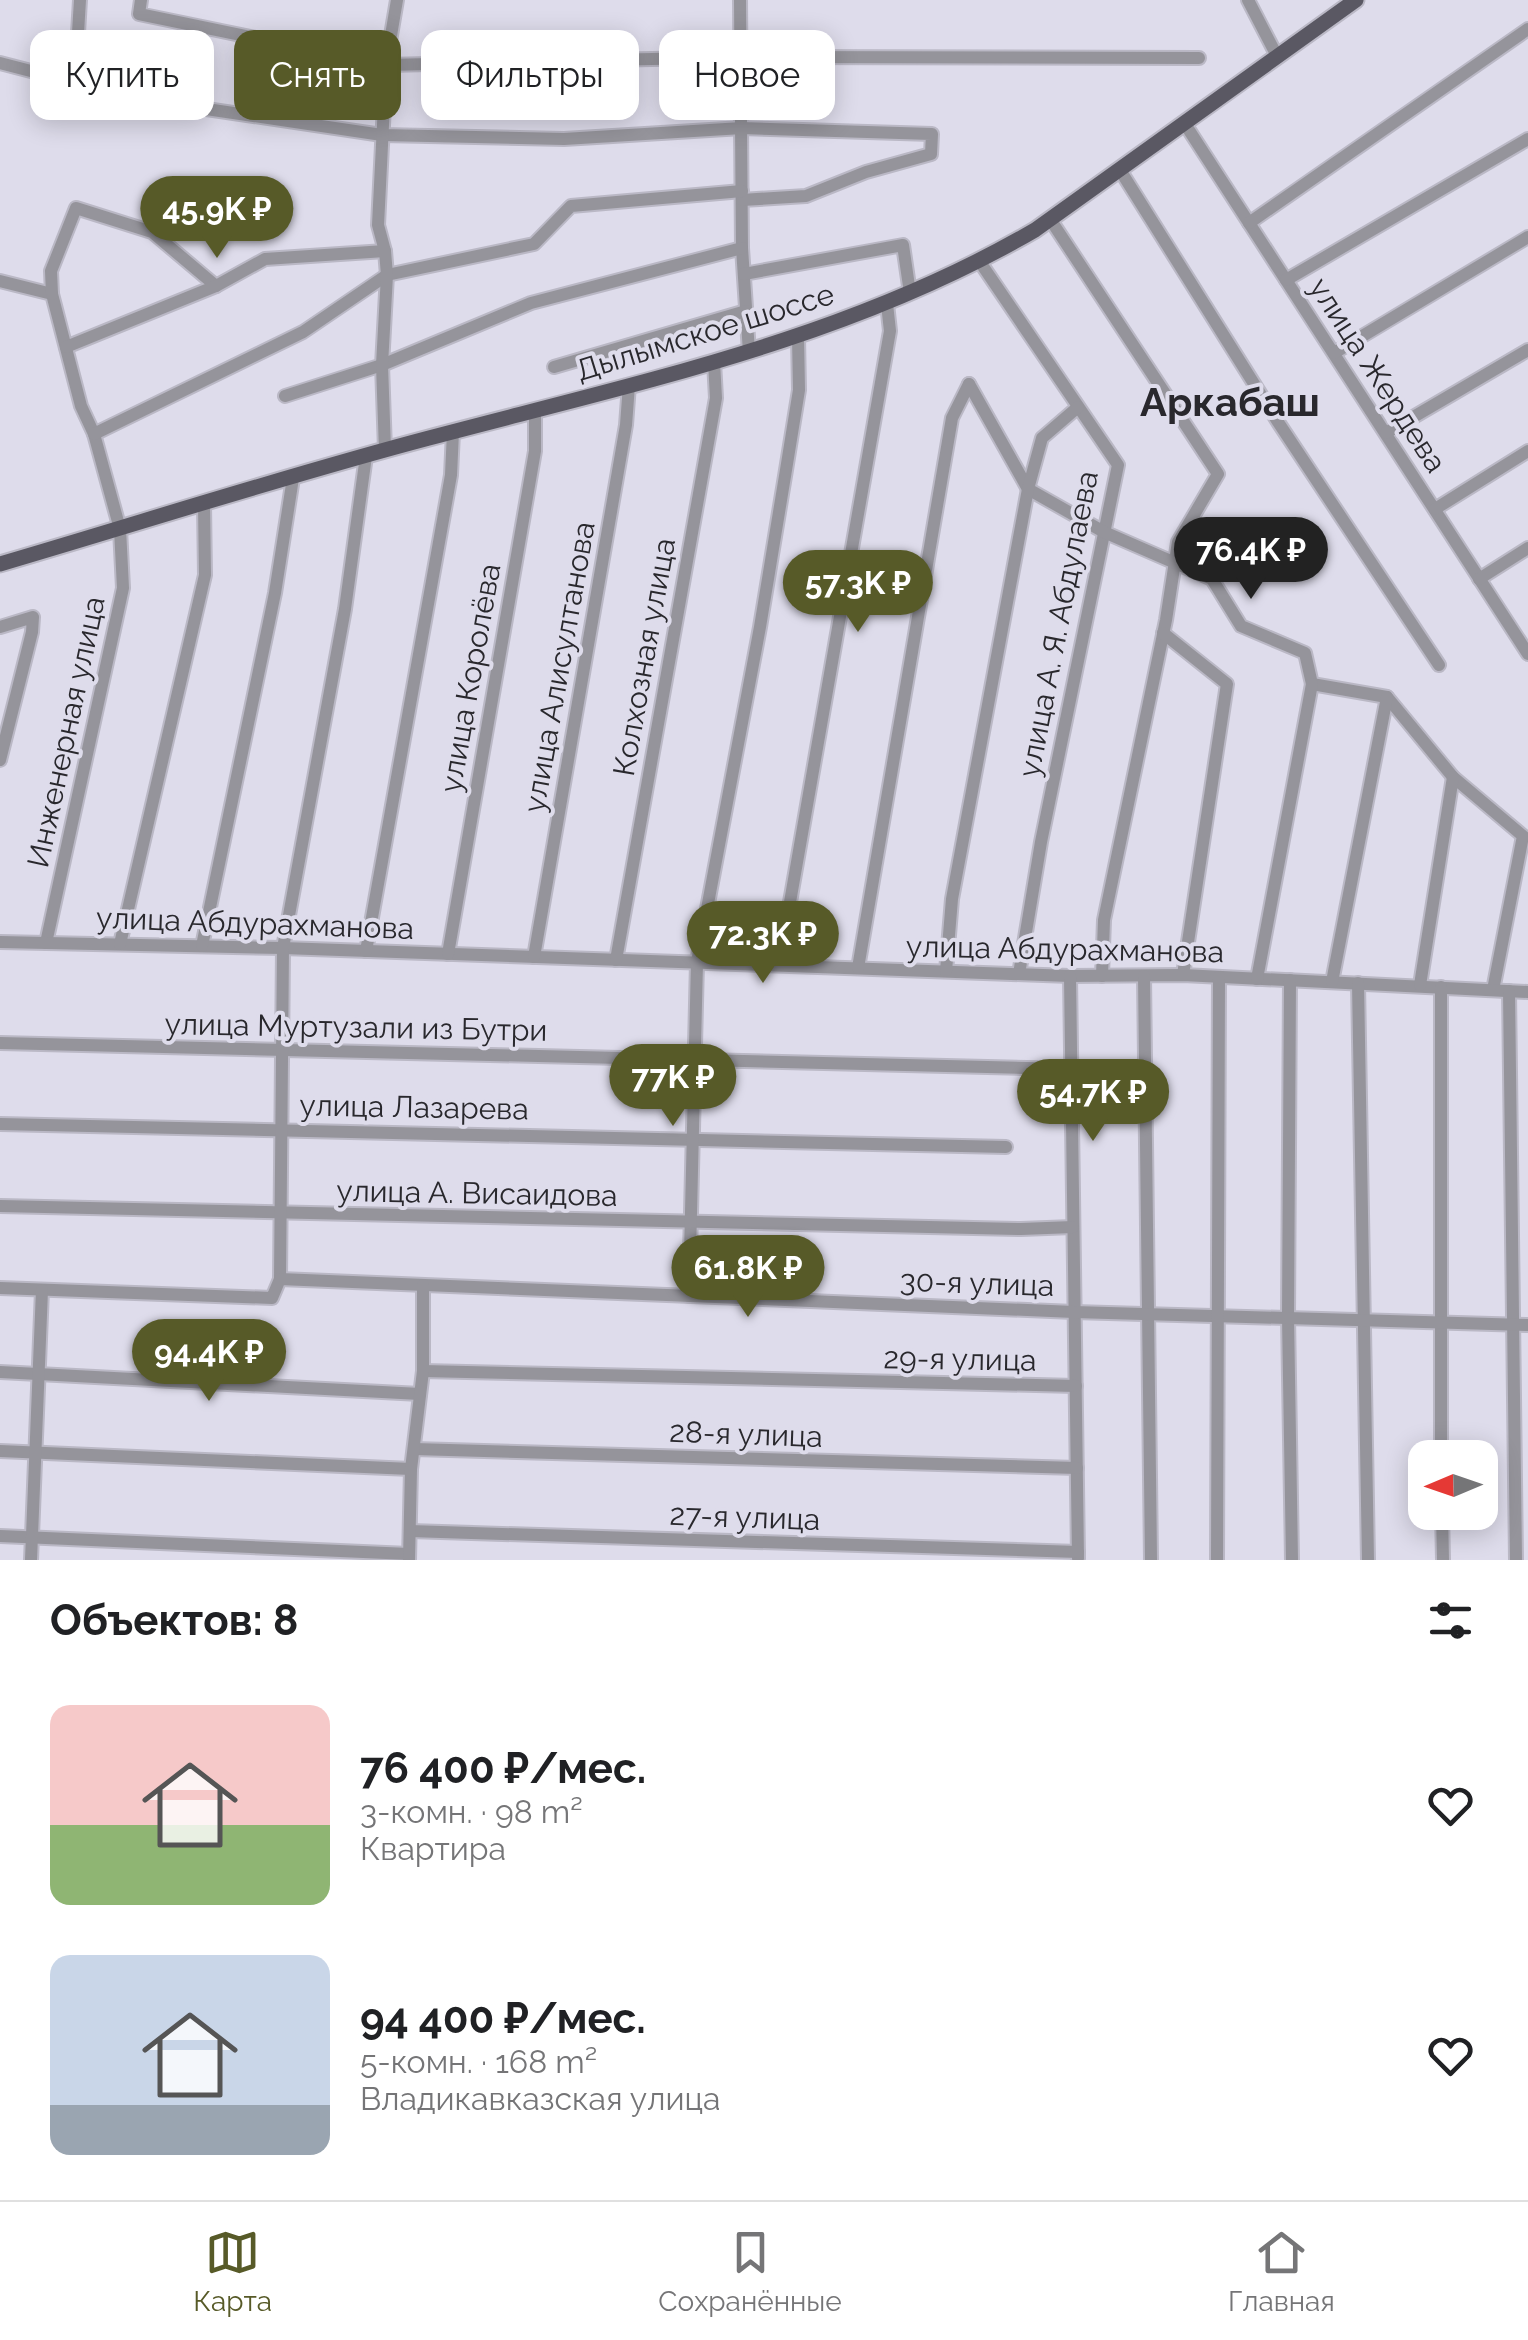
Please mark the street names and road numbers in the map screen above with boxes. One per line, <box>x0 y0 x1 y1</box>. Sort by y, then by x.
street label: улица Жердева <box>1302 271 1454 479</box>
street label: Дылымское шоссе <box>572 276 838 388</box>
street label: улица А. Я. Абдулаева <box>1011 468 1105 780</box>
street label: улица Алисултанова <box>516 519 602 815</box>
street label: Колхозная улица <box>606 535 682 779</box>
street label: улица Королёва <box>433 561 507 795</box>
street label: Инженерная улица <box>20 593 112 871</box>
street label: улица Абдурахманова <box>96 900 414 946</box>
street label: улица Абдурахманова <box>906 929 1224 969</box>
street label: улица Муртузали из Бутри <box>164 1006 548 1048</box>
street label: улица Лазарева <box>299 1088 529 1126</box>
street label: улица А. Висаидова <box>336 1173 618 1213</box>
street label: 30-я улица <box>899 1263 1055 1303</box>
street label: 29-я улица <box>883 1340 1037 1378</box>
street label: 28-я улица <box>669 1414 823 1454</box>
street label: 27-я улица <box>669 1497 821 1537</box>

